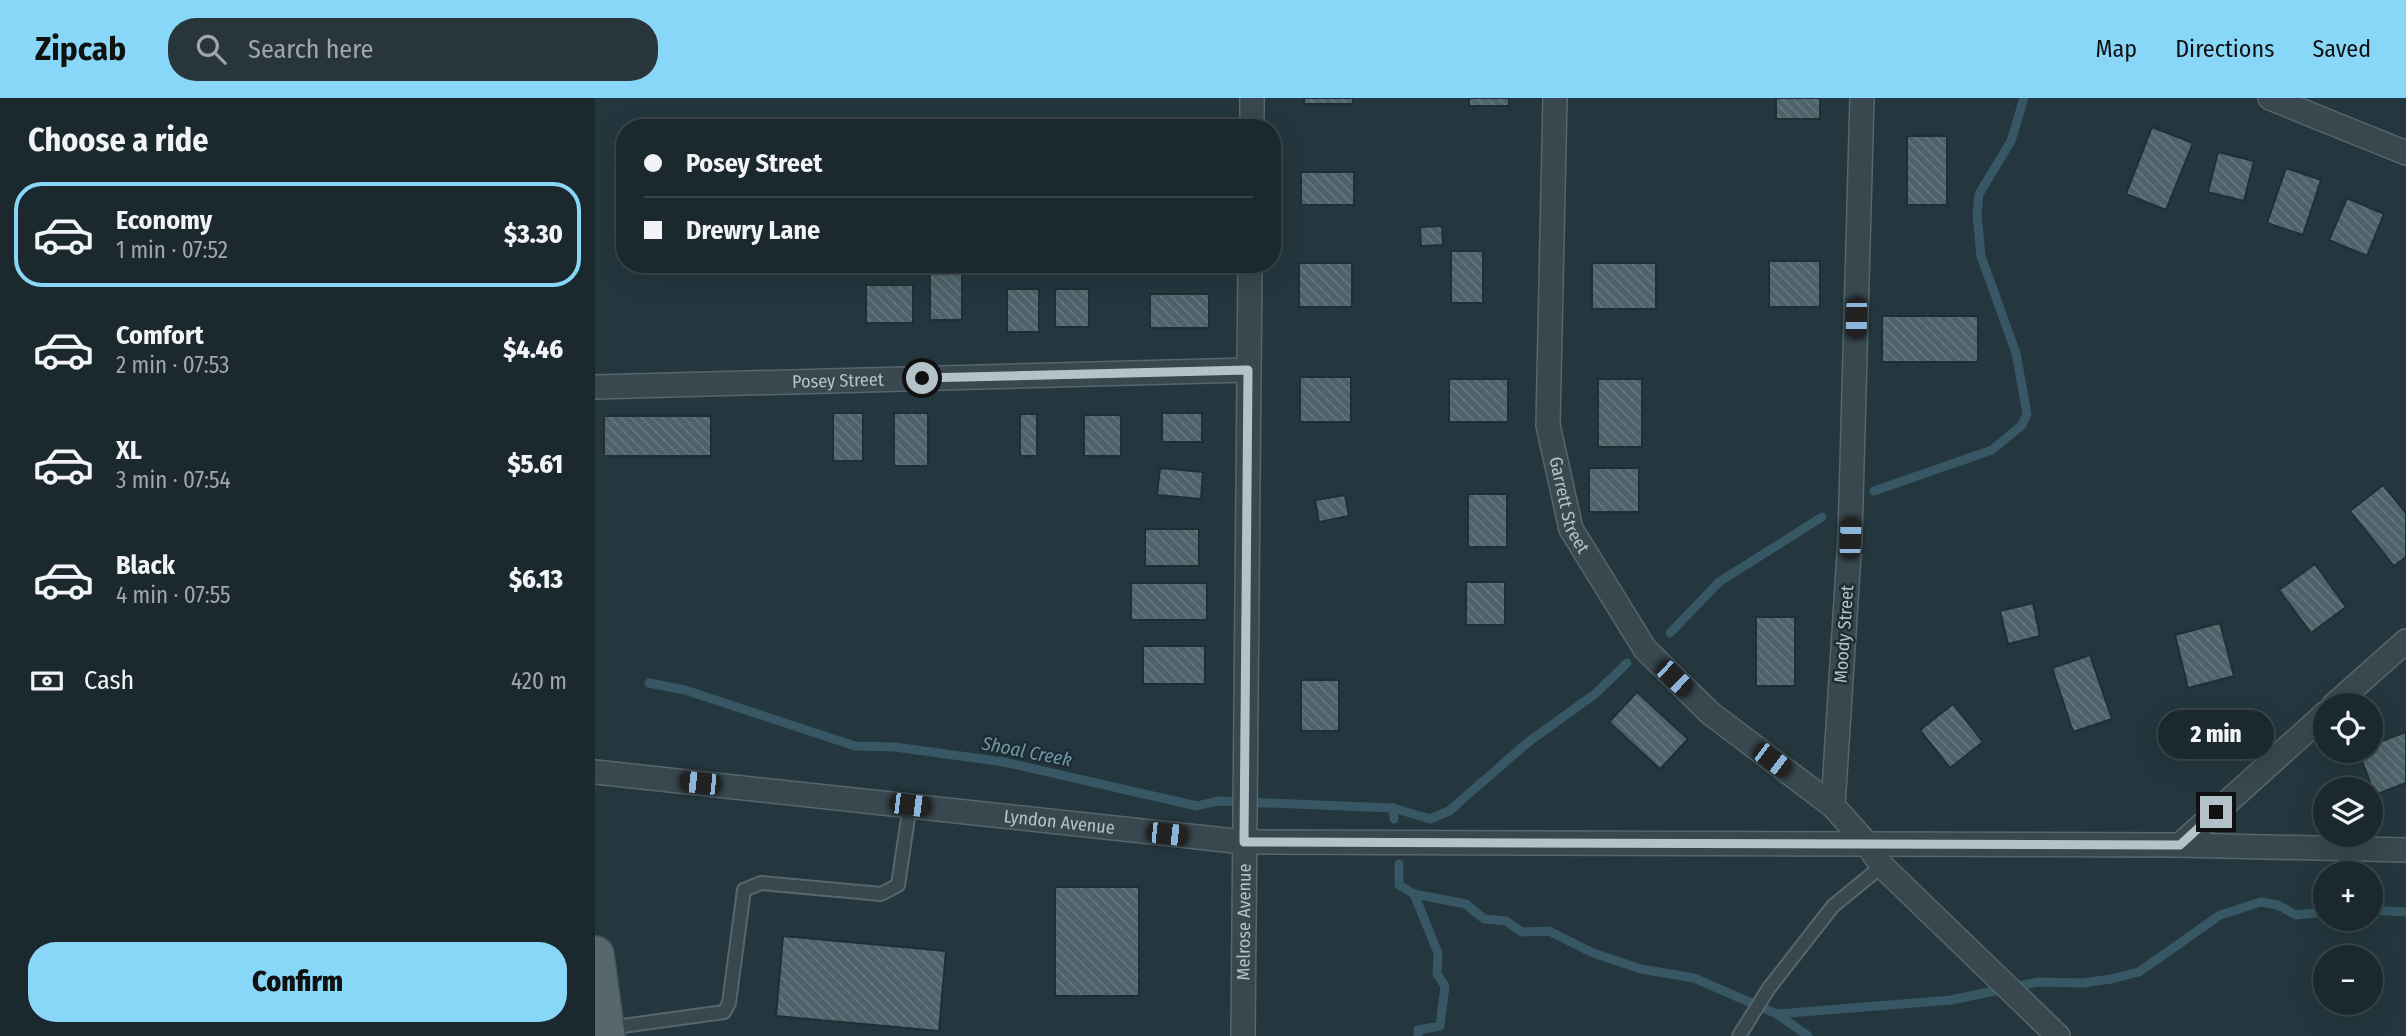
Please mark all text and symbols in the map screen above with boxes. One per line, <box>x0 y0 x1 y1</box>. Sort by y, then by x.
search box <box>168 18 658 81</box>
text: Zipcab <box>35 29 126 69</box>
icon: search <box>192 30 230 68</box>
text: Search here <box>248 34 373 65</box>
text: Map <box>2096 35 2137 63</box>
text: Directions <box>2175 35 2274 63</box>
text: Saved <box>2312 35 2371 63</box>
text: Choose a ride <box>28 121 209 159</box>
text: Posey Street <box>686 148 822 179</box>
icon: car <box>32 203 95 266</box>
text: Economy <box>116 205 212 236</box>
text: Drewry Lane <box>686 215 820 246</box>
text: $3.30 <box>504 219 563 250</box>
text: 1 min · 07:52 <box>116 236 228 264</box>
car <box>1846 297 1867 339</box>
icon: car <box>32 318 95 381</box>
text: Comfort <box>116 320 204 351</box>
text: $4.46 <box>503 334 563 365</box>
text: 2 min · 07:53 <box>116 351 229 379</box>
route start <box>906 362 938 394</box>
street label: Posey Street <box>792 368 884 393</box>
icon: car <box>32 433 95 496</box>
text: XL <box>116 435 142 466</box>
text: $5.61 <box>507 449 563 480</box>
street label: Garrett Street <box>1544 455 1594 558</box>
text: 3 min · 07:54 <box>116 466 231 494</box>
car <box>1839 517 1862 559</box>
icon: car <box>32 548 95 611</box>
text: Black <box>116 550 175 581</box>
text: $6.13 <box>509 564 563 595</box>
text: 4 min · 07:55 <box>116 581 231 609</box>
street label: Moody Street <box>1830 584 1858 684</box>
car <box>1652 656 1697 700</box>
icon: cash <box>28 662 66 700</box>
text: Cash <box>84 665 134 696</box>
text: 420 m <box>511 667 567 695</box>
map controls <box>2313 693 2383 1015</box>
button: locate <box>2313 693 2383 763</box>
callout: 2 min <box>2158 710 2274 760</box>
text: 2 min <box>2191 720 2241 748</box>
water label: Shoal Creek <box>979 731 1074 771</box>
car <box>1749 739 1796 781</box>
car <box>679 770 722 796</box>
button: layers <box>2313 777 2383 847</box>
car <box>888 792 933 818</box>
route end <box>2200 796 2232 828</box>
street label: Lyndon Avenue <box>1003 805 1116 839</box>
car <box>1146 821 1189 847</box>
button: + <box>2313 861 2383 931</box>
street label: Melrose Avenue <box>1233 863 1256 980</box>
button: Confirm <box>28 942 567 1022</box>
button: − <box>2313 945 2383 1015</box>

